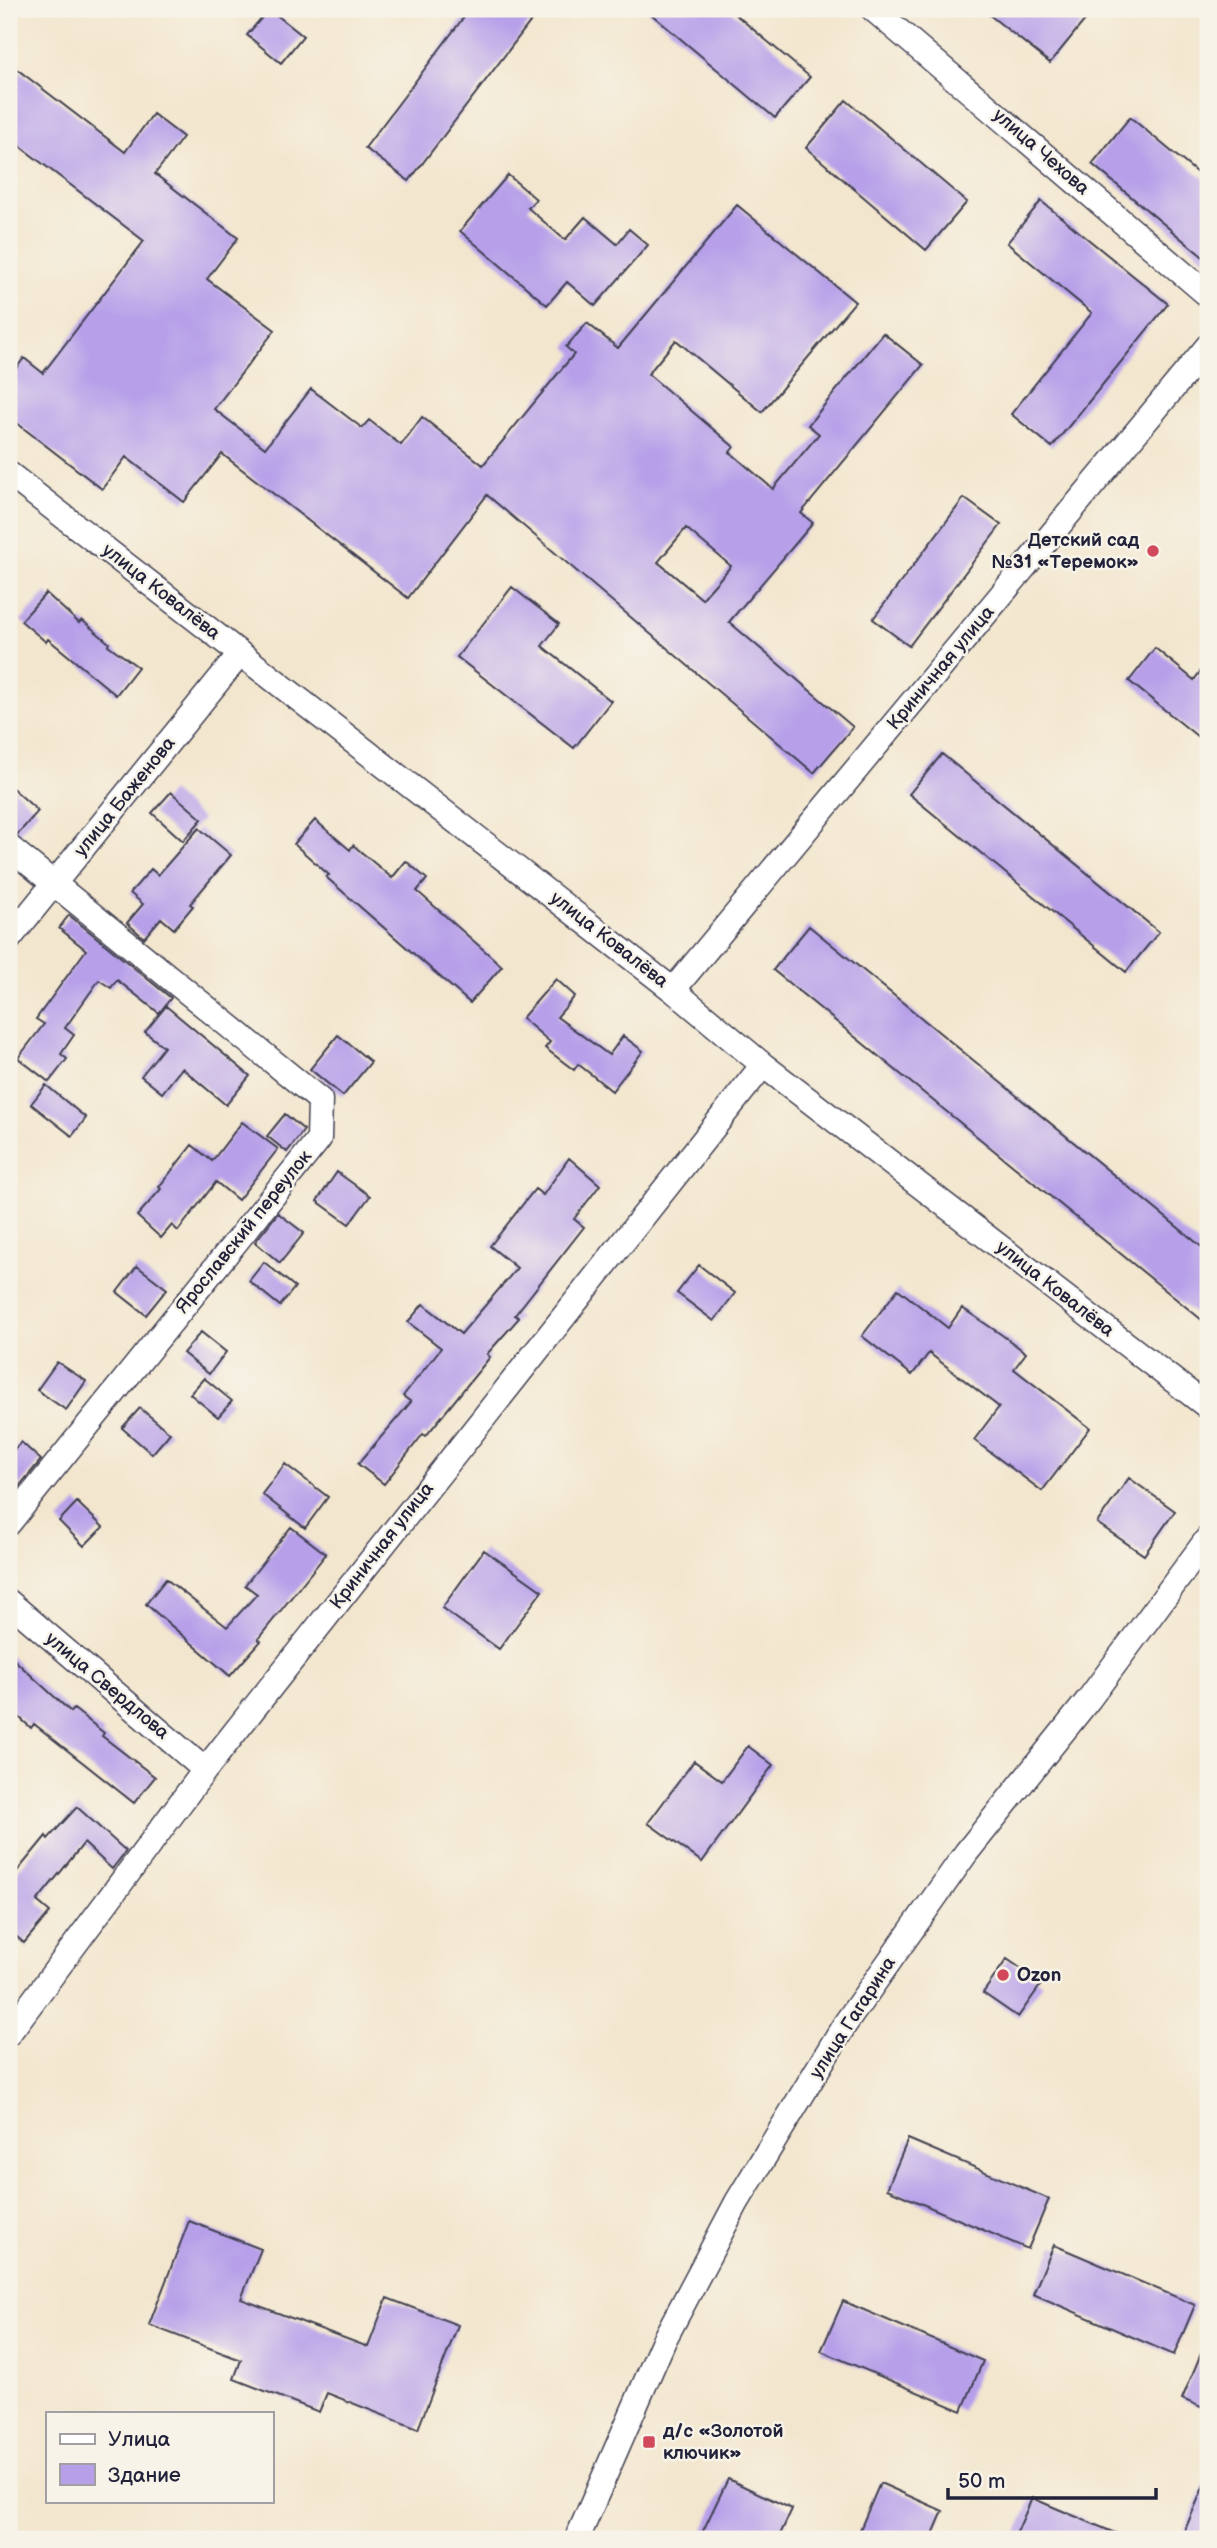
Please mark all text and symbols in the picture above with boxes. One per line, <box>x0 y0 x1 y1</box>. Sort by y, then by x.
street label: улица Чехова <box>988 104 1094 200</box>
place label: Детский сад №31 «Теремок» <box>992 529 1140 574</box>
street label: улица Ковалёва <box>97 539 225 645</box>
marker: Детский сад №31 «Теремок» <box>1145 543 1161 559</box>
street label: Криничная улица <box>882 601 1000 735</box>
street label: улица Баженова <box>70 732 180 862</box>
street label: улица Ковалёва <box>545 887 673 993</box>
street label: Ярославский переулок <box>171 1146 317 1318</box>
street label: улица Ковалёва <box>991 1236 1119 1342</box>
street label: Криничная улица <box>325 1478 439 1614</box>
street label: улица Свердлова <box>40 1627 174 1745</box>
street label: улица Гагарина <box>805 1953 901 2083</box>
place label: Ozon <box>1017 1964 1061 1987</box>
marker: Ozon <box>995 1967 1011 1983</box>
legend <box>46 2412 273 2502</box>
place label: д/с «Золотой ключик» <box>662 2420 783 2465</box>
text: Улица <box>108 2427 171 2452</box>
marker: д/с «Золотой ключик» <box>641 2434 657 2450</box>
scale bar <box>948 2457 1156 2501</box>
text: Здание <box>108 2463 181 2488</box>
text: 50 m <box>958 2469 1005 2494</box>

